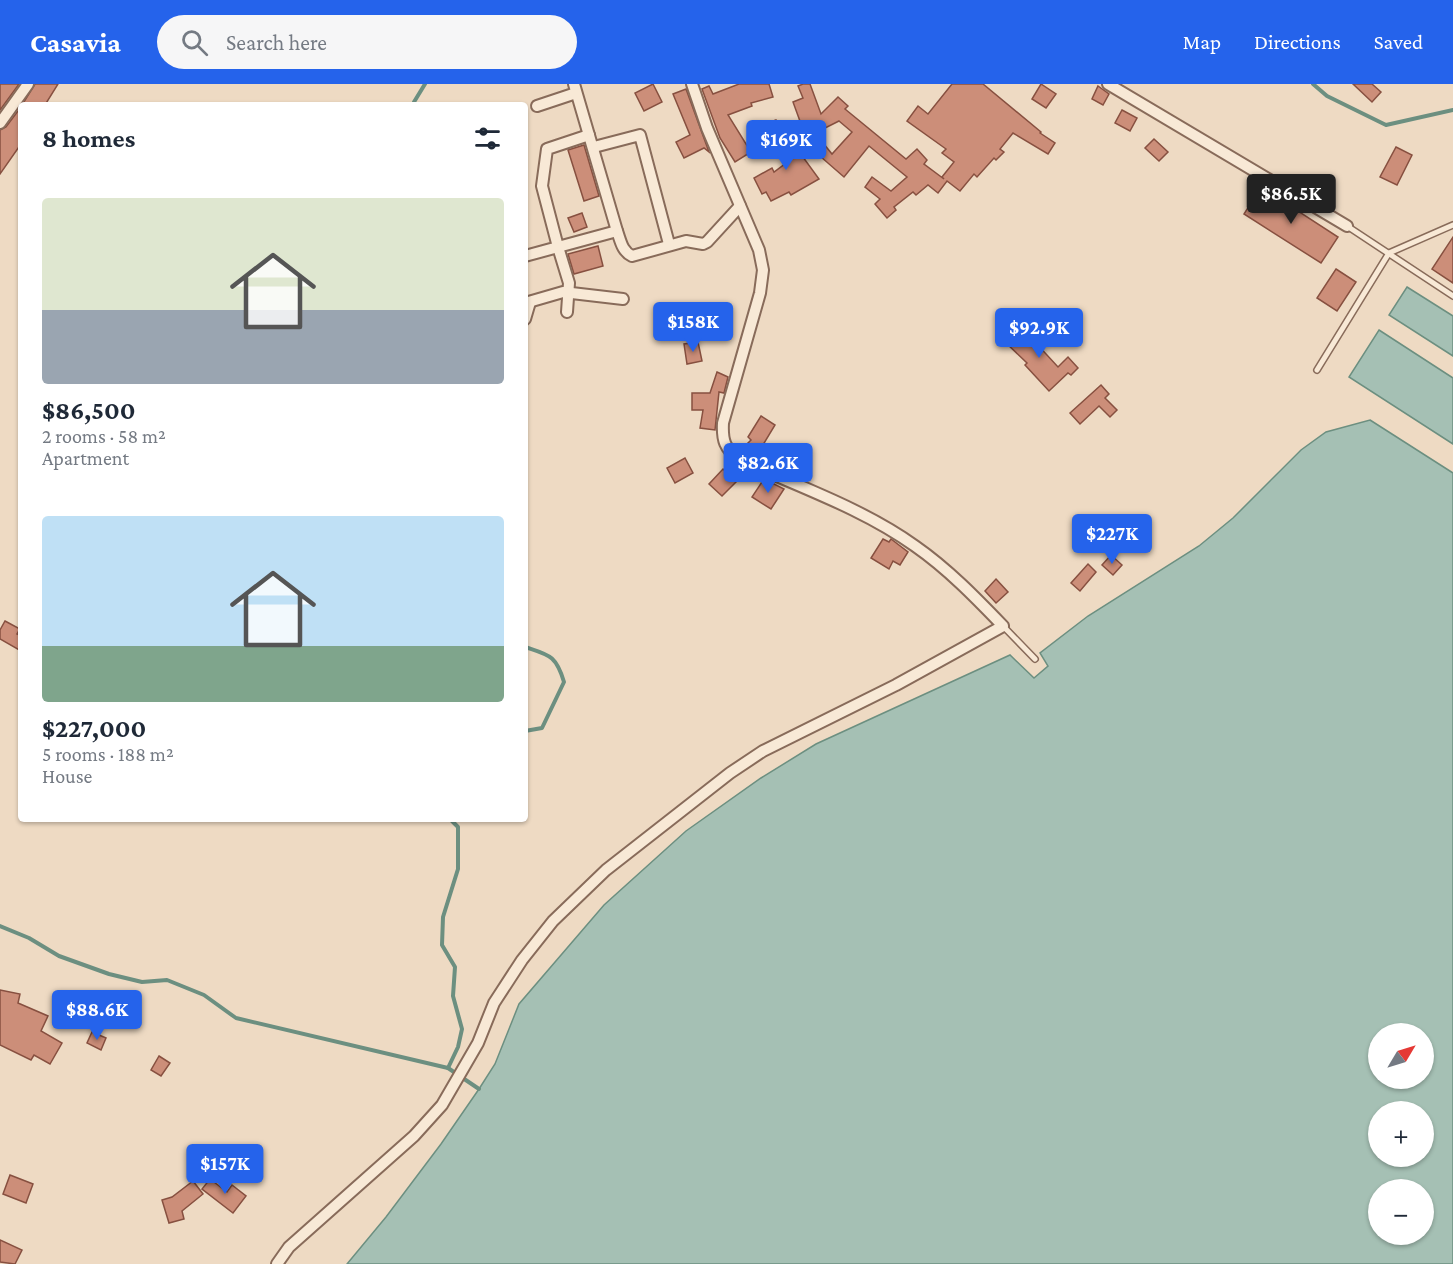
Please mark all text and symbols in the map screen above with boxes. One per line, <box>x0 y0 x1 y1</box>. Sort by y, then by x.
search box <box>157 15 577 69</box>
icon: search <box>178 26 211 59</box>
text: Casavia <box>30 27 121 58</box>
text: Search here <box>226 30 327 55</box>
text: Map <box>1183 30 1221 54</box>
text: Directions <box>1254 30 1341 54</box>
text: Saved <box>1374 30 1423 54</box>
pin: $169K <box>744 120 828 171</box>
icon: filters <box>471 122 504 155</box>
text: 8 homes <box>42 124 135 153</box>
text: $169K <box>760 128 812 150</box>
pin: $86.5K <box>1242 174 1340 225</box>
text: $86.5K <box>1261 182 1321 204</box>
icon: home <box>219 237 327 345</box>
pin: $158K <box>651 302 735 353</box>
pin: $92.9K <box>990 308 1088 359</box>
text: $158K <box>667 310 719 332</box>
text: $92.9K <box>1009 316 1069 338</box>
text: $86,500 <box>42 396 136 425</box>
text: 2 rooms · 58 m² <box>42 425 166 447</box>
pin: $82.6K <box>719 443 817 494</box>
text: Apartment <box>42 447 129 469</box>
text: $82.6K <box>738 451 798 473</box>
pin: $227K <box>1070 514 1154 565</box>
text: $227K <box>1086 522 1138 544</box>
icon: home <box>219 555 327 663</box>
text: $227,000 <box>42 714 146 743</box>
text: 5 rooms · 188 m² <box>42 743 174 765</box>
text: House <box>42 765 92 787</box>
pin: $88.6K <box>48 990 146 1041</box>
text: $88.6K <box>66 998 128 1020</box>
north arrow <box>1368 1023 1434 1089</box>
map controls <box>1368 1023 1434 1245</box>
button: + <box>1368 1101 1434 1167</box>
pin: $157K <box>183 1144 267 1195</box>
text: $157K <box>200 1152 250 1174</box>
button: − <box>1368 1179 1434 1245</box>

